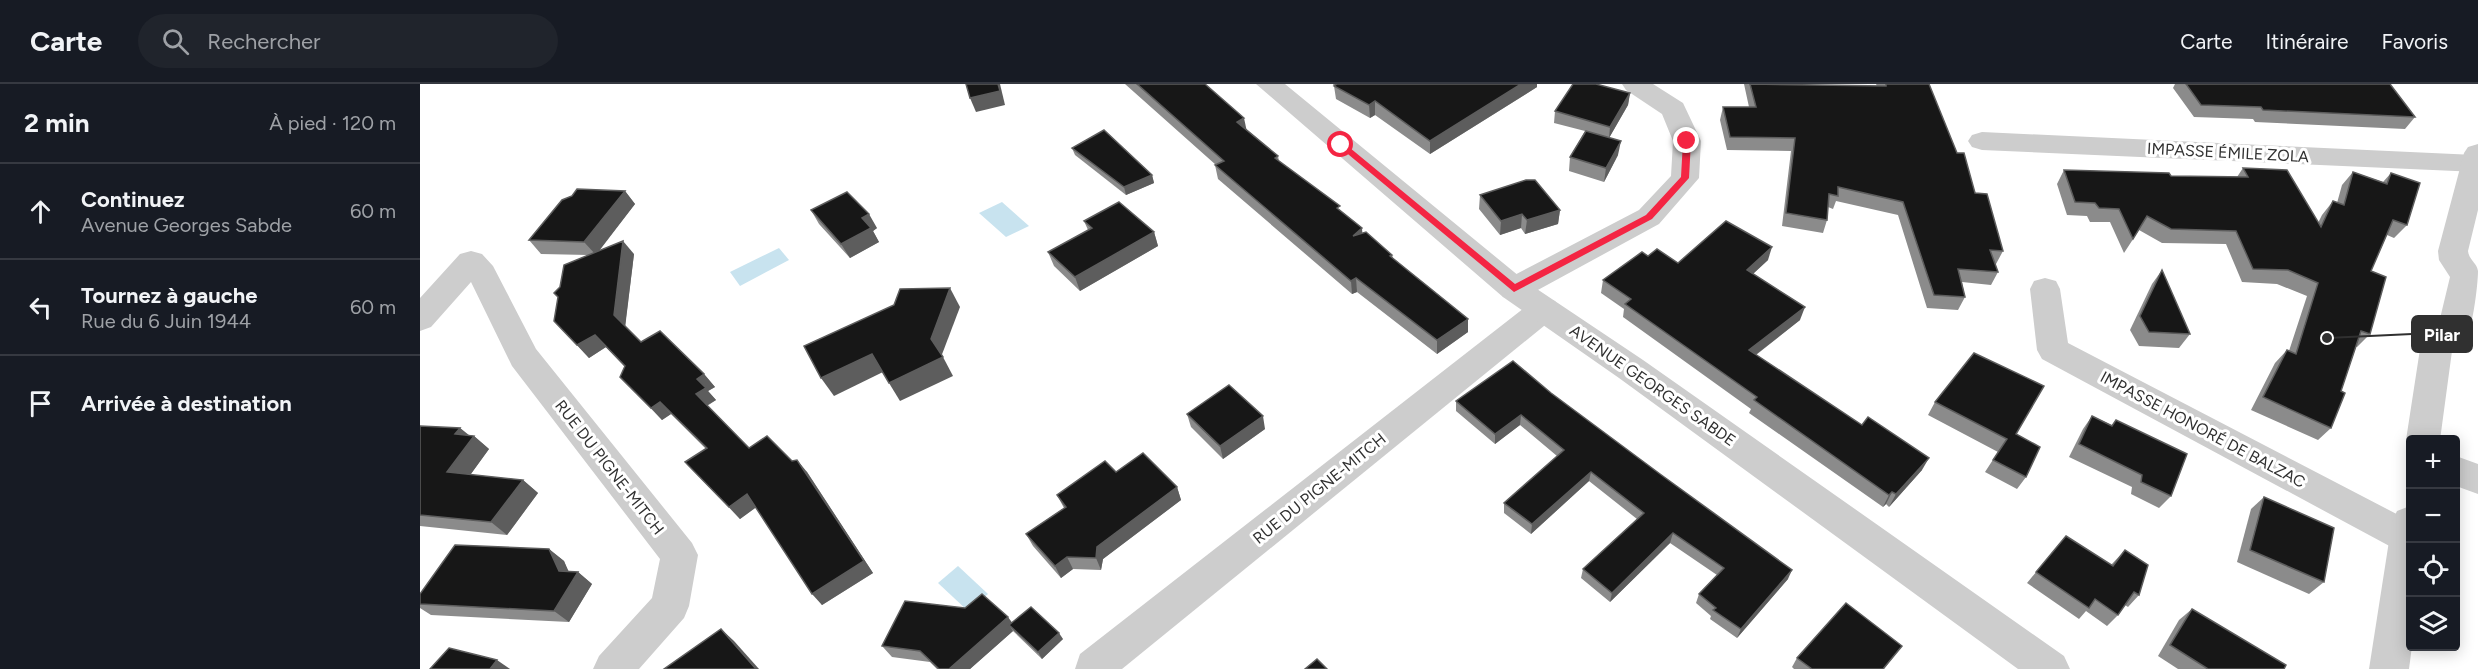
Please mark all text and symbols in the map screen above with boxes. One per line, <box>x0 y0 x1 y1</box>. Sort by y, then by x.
search box <box>138 14 558 68</box>
text: Carte <box>30 24 102 58</box>
icon: search <box>159 25 192 58</box>
text: Rechercher <box>207 28 320 55</box>
text: Carte <box>2180 29 2233 54</box>
text: Itinéraire <box>2266 29 2349 54</box>
text: Favoris <box>2382 29 2448 54</box>
text: 2 min <box>24 107 90 139</box>
text: À pied · 120 m <box>269 111 396 135</box>
route end <box>1673 127 1699 153</box>
route start <box>1327 131 1353 157</box>
street label: IMPASSE ÉMILE ZOLA <box>2147 139 2310 166</box>
text: Continuez <box>81 186 185 213</box>
icon: ahead <box>24 195 57 228</box>
text: 60 m <box>350 199 396 223</box>
text: Avenue Georges Sabde <box>81 213 292 237</box>
text: Tournez à gauche <box>81 282 257 309</box>
icon: left <box>24 291 57 324</box>
text: 60 m <box>350 295 396 319</box>
text: Rue du 6 Juin 1944 <box>81 309 251 333</box>
callout: Pilar <box>2412 316 2472 352</box>
street label: AVENUE GEORGES SABDE <box>1566 321 1739 450</box>
text: Pilar <box>2424 324 2460 346</box>
street label: IMPASSE HONORÉ DE BALZAC <box>2097 367 2308 492</box>
icon: arrive <box>24 387 57 420</box>
text: Arrivée à destination <box>81 390 292 417</box>
street label: RUE DU PIGNE-MITCH <box>551 396 668 538</box>
street label: RUE DU PIGNE-MITCH <box>1249 429 1390 548</box>
map controls <box>2406 435 2460 651</box>
button: + <box>2406 435 2460 489</box>
button: − <box>2406 489 2460 543</box>
button: locate <box>2406 543 2460 597</box>
button: layers <box>2406 597 2460 651</box>

